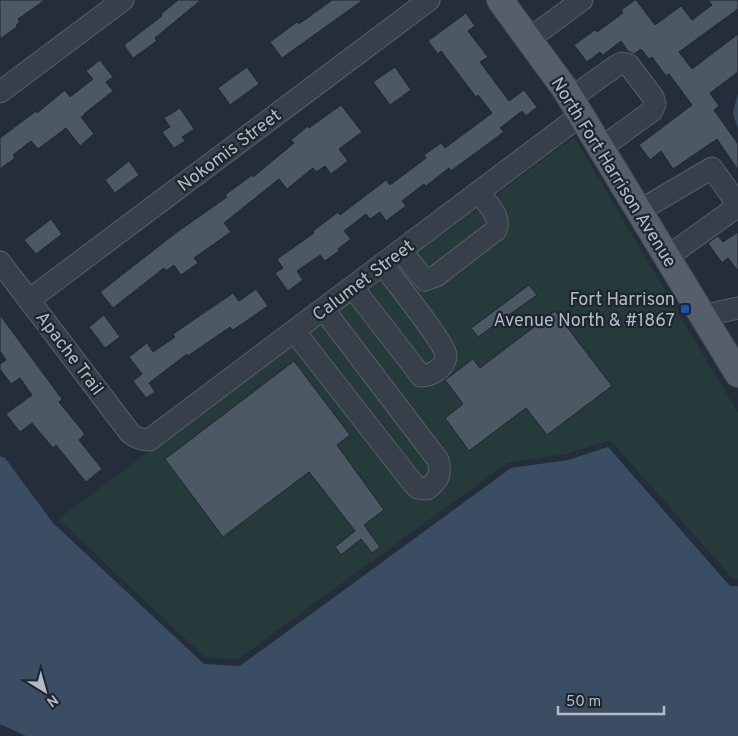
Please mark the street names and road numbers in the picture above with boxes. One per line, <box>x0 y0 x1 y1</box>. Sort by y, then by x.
street label: North Fort Harrison Avenue <box>545 73 681 272</box>
street label: Nokomis Street <box>174 105 286 198</box>
street label: Calumet Street <box>308 235 419 327</box>
street label: Apache Trail <box>30 307 108 400</box>

